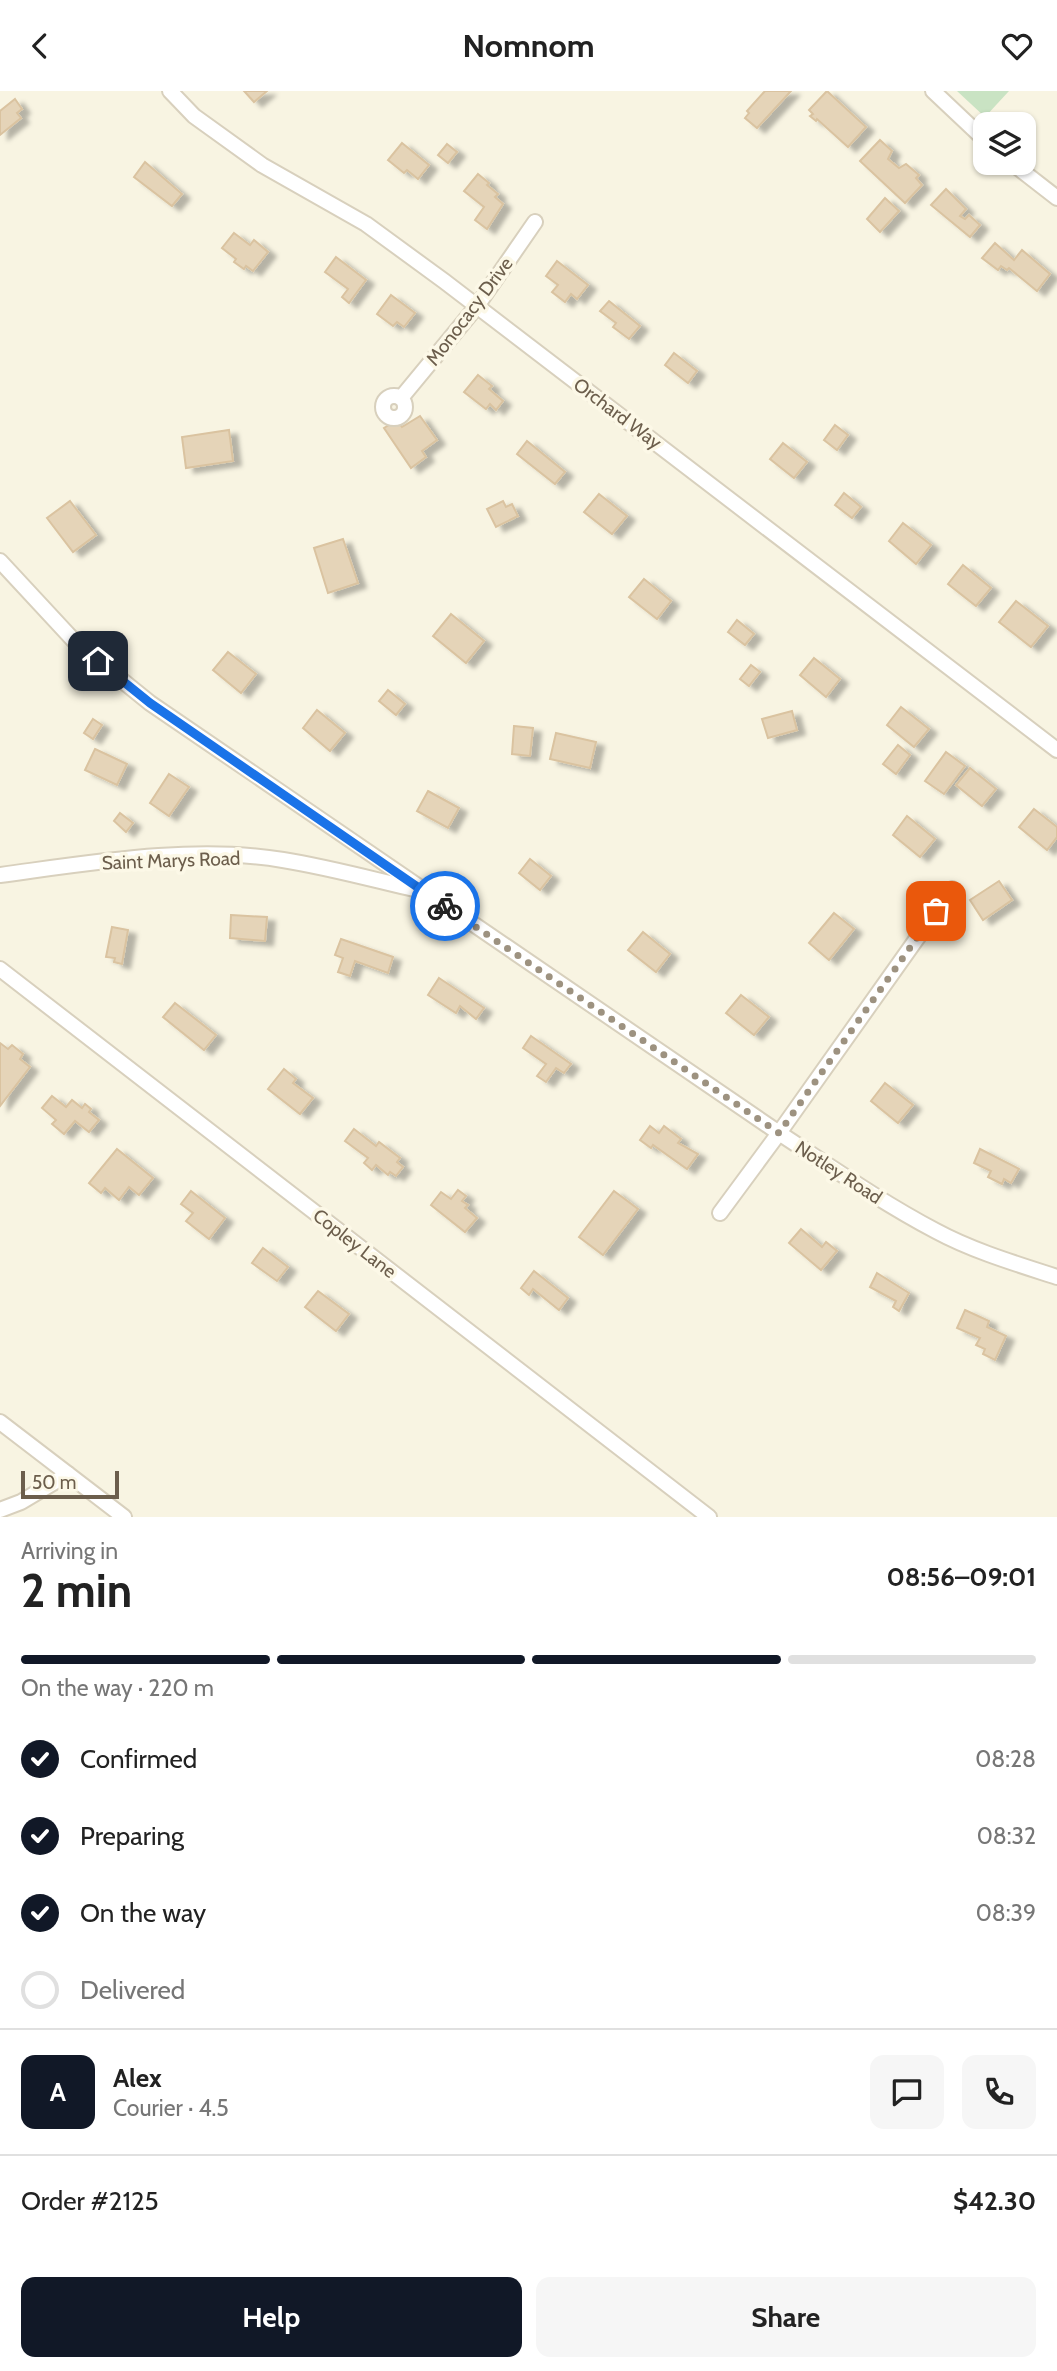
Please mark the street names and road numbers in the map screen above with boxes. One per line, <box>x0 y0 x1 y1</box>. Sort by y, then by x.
street label: Monocacy Drive <box>421 252 518 370</box>
street label: Orchard Way <box>569 373 667 454</box>
street label: Saint Marys Road <box>101 847 241 874</box>
street label: Notley Road <box>791 1136 886 1209</box>
street label: Copley Lane <box>308 1204 401 1283</box>

